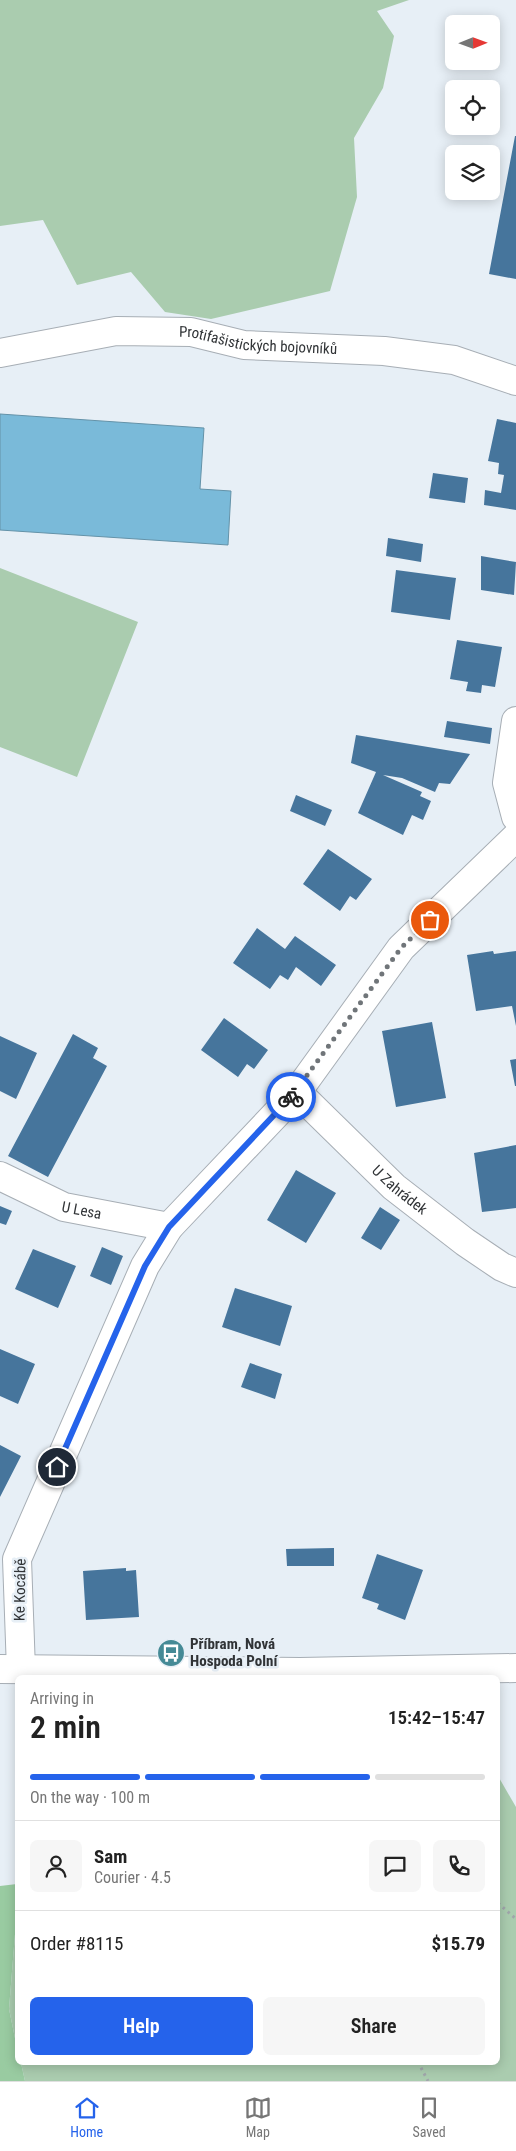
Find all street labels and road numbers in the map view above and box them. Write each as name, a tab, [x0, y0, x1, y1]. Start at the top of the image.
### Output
street label: Protifašistických bojovníků	[179, 323, 337, 358]
street label: U Zahrádek	[368, 1162, 431, 1219]
street label: U Lesa	[60, 1198, 103, 1223]
street label: Ke Kocábě	[10, 1559, 30, 1621]

